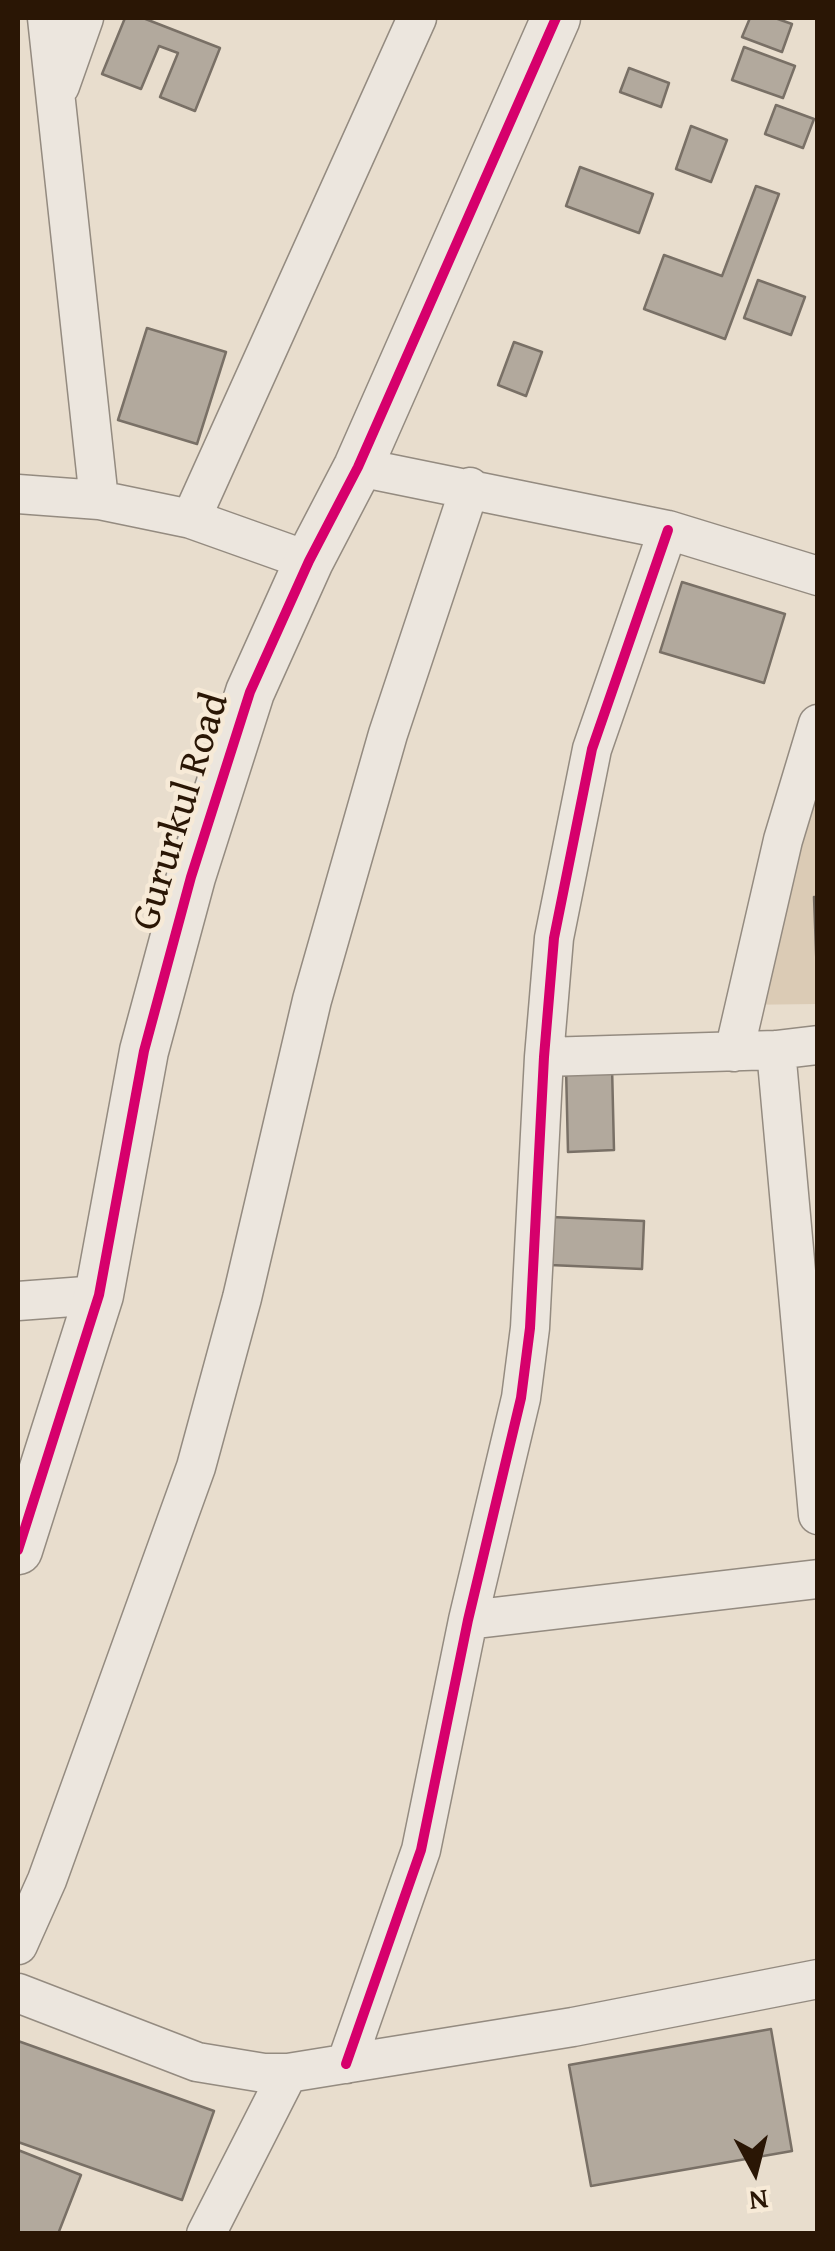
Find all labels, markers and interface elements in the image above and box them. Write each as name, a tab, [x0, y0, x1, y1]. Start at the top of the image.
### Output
street label: Gururkul Road	[123, 688, 241, 936]
north arrow	[705, 2121, 805, 2221]
text: N	[747, 2180, 771, 2223]

